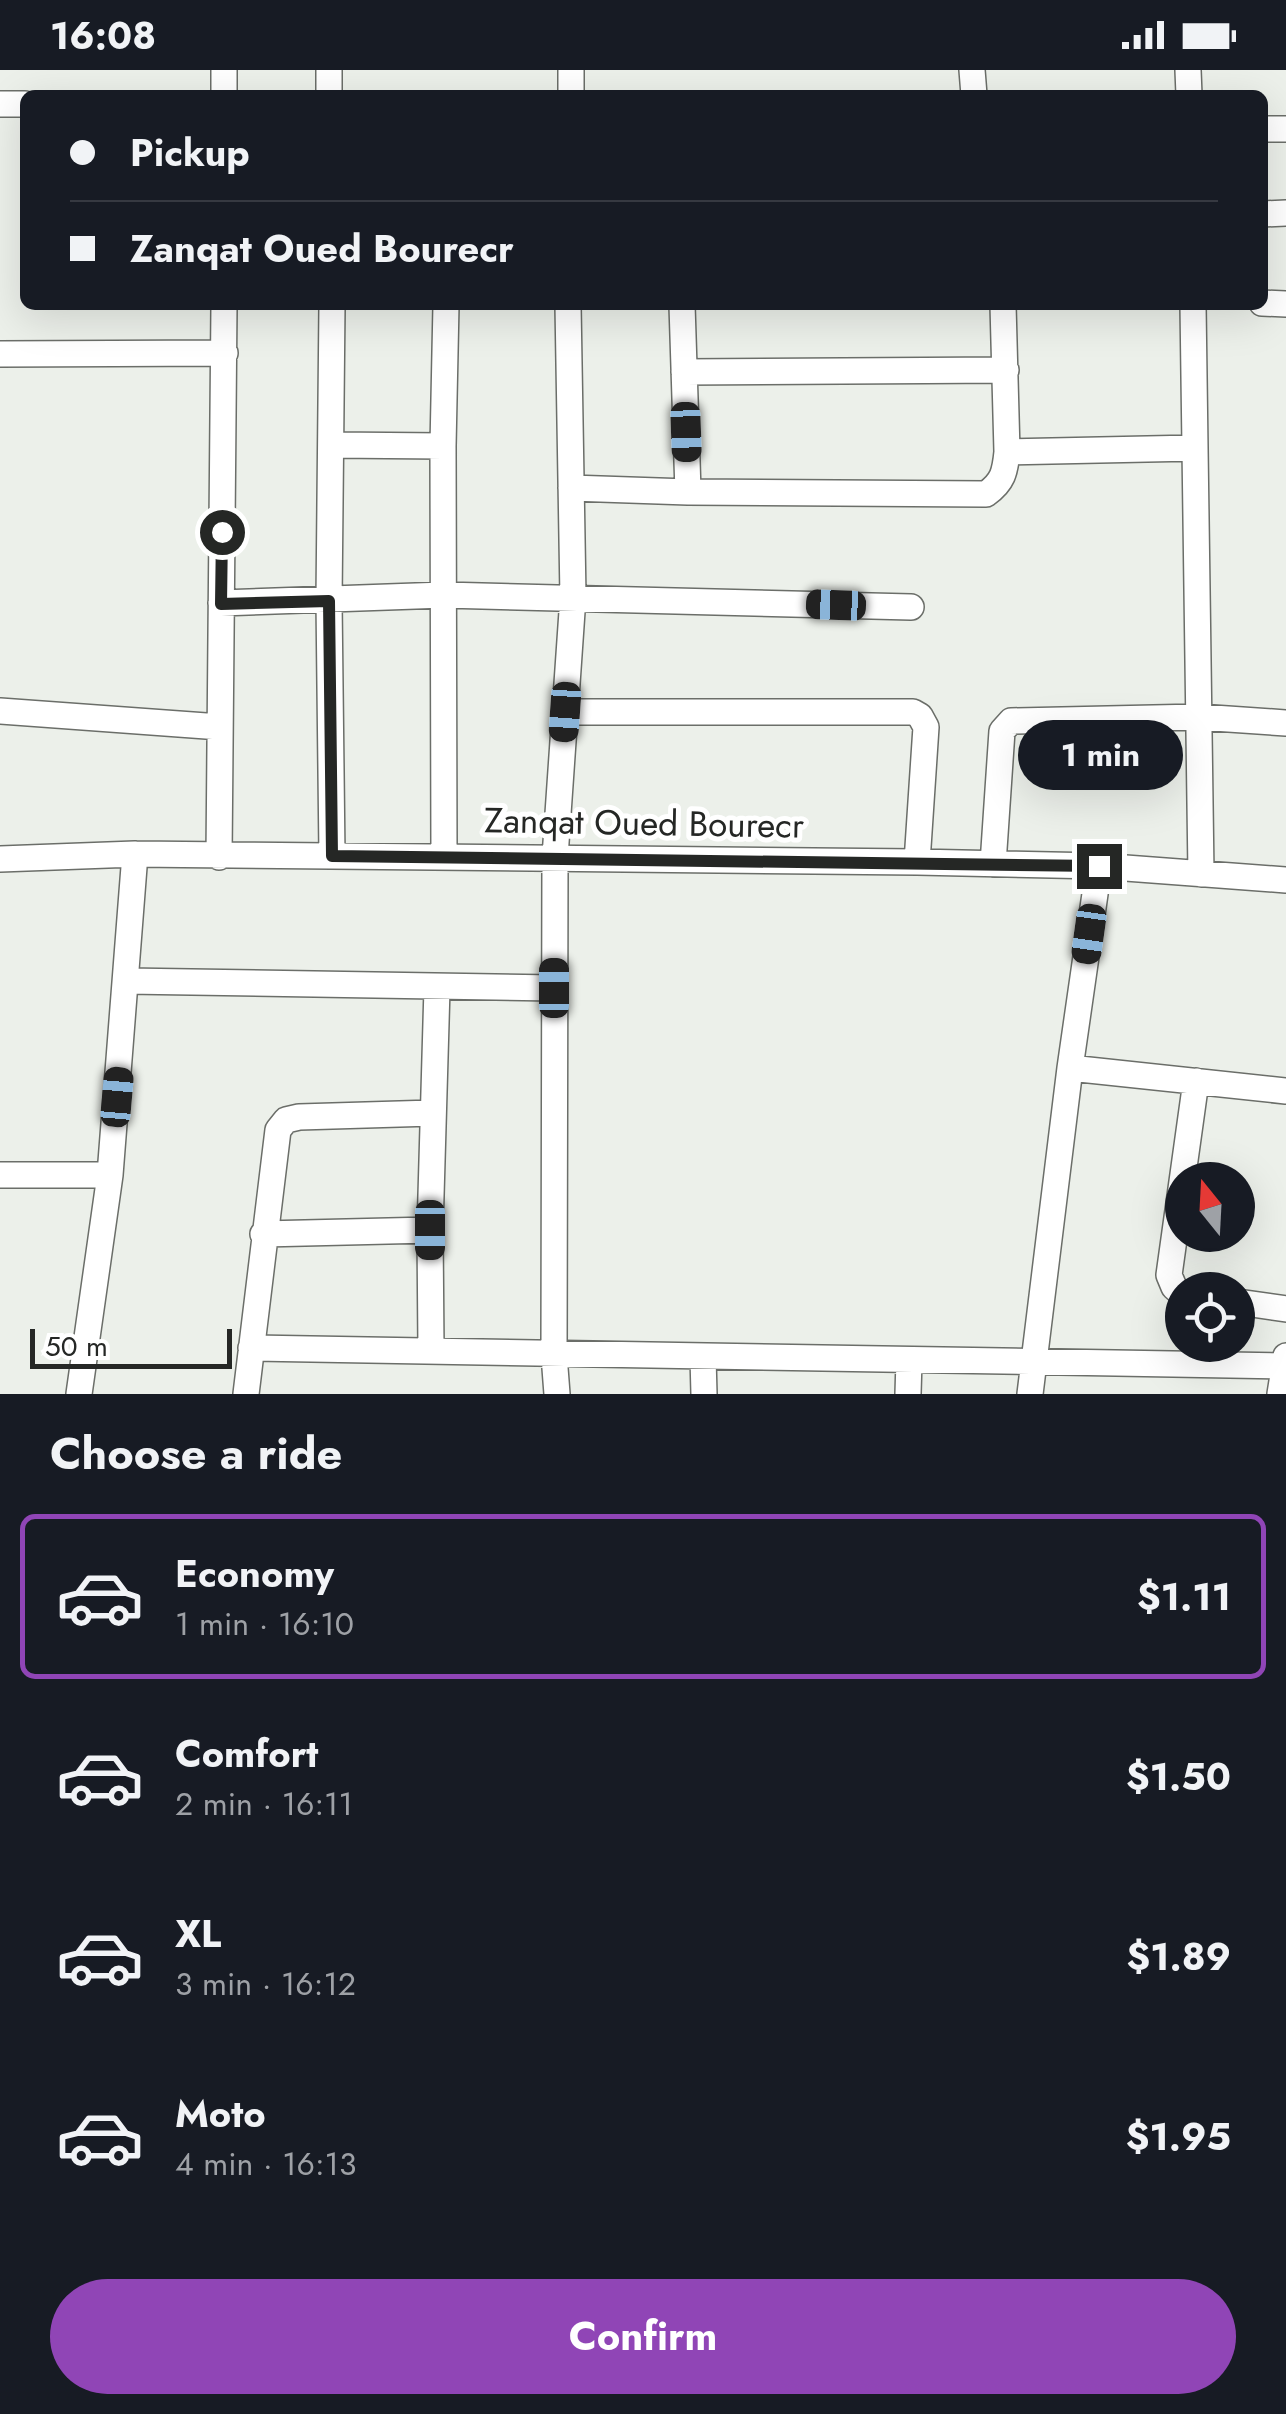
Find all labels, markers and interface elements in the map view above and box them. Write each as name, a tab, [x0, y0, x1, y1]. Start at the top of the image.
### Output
text: 16:08	[50, 8, 156, 63]
text: Pickup	[130, 125, 250, 180]
text: Zanqat Oued Bourecr	[130, 221, 514, 276]
car	[670, 401, 702, 463]
route start	[200, 510, 245, 555]
car	[805, 589, 867, 621]
car	[548, 681, 582, 743]
callout: 1 min	[1016, 721, 1182, 791]
text: 1 min	[1061, 732, 1140, 778]
street label: Zanqat Oued Bourecr	[484, 795, 804, 851]
route end	[1077, 844, 1122, 889]
car	[1070, 902, 1108, 966]
car	[539, 958, 569, 1018]
car	[99, 1066, 135, 1128]
north arrow	[1165, 1162, 1255, 1252]
map controls	[1165, 1162, 1255, 1362]
car	[415, 1200, 445, 1260]
button: locate	[1165, 1272, 1255, 1362]
scale bar	[30, 1324, 232, 1368]
text: 50 m	[45, 1326, 108, 1367]
text: Choose a ride	[50, 1421, 342, 1486]
text: Economy	[175, 1546, 334, 1601]
icon: car	[55, 1552, 145, 1642]
text: $1.11	[1137, 1569, 1231, 1624]
text: 1 min · 16:10	[175, 1601, 354, 1647]
text: Comfort	[175, 1726, 318, 1781]
icon: car	[55, 1732, 145, 1822]
text: $1.50	[1126, 1749, 1231, 1804]
text: 2 min · 16:11	[175, 1781, 353, 1827]
text: XL	[175, 1906, 221, 1961]
icon: car	[55, 1912, 145, 2002]
text: $1.89	[1127, 1929, 1231, 1984]
text: 3 min · 16:12	[175, 1961, 356, 2007]
text: Moto	[175, 2086, 266, 2141]
icon: car	[55, 2092, 145, 2182]
text: $1.95	[1126, 2109, 1231, 2164]
text: 4 min · 16:13	[175, 2141, 356, 2187]
button: Confirm	[50, 2279, 1236, 2394]

